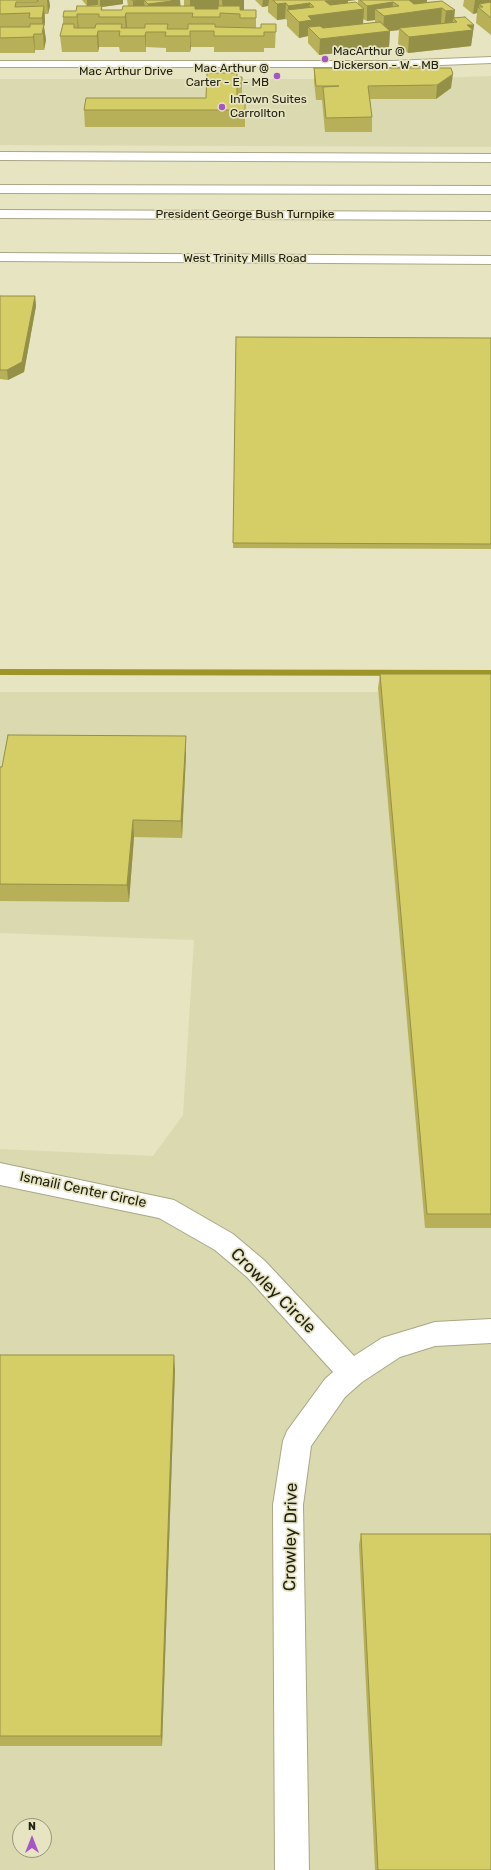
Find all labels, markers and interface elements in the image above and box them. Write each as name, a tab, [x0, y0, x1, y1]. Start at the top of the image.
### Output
place label: MacArthur @ Dickerson - W - MB	[333, 45, 439, 73]
marker: MacArthur @ Dickerson - W - MB	[320, 54, 330, 64]
place label: Mac Arthur @ Carter - E - MB	[186, 62, 269, 90]
street label: Mac Arthur Drive	[79, 65, 173, 79]
marker: Mac Arthur @ Carter - E - MB	[272, 71, 282, 81]
place label: InTown Suites Carrollton	[230, 93, 307, 121]
marker: InTown Suites Carrollton	[217, 102, 227, 112]
street label: President George Bush Turnpike	[156, 208, 334, 222]
street label: West Trinity Mills Road	[183, 252, 307, 266]
street label: Ismaili Center Circle	[18, 1168, 148, 1212]
street label: Crowley Circle	[226, 1244, 320, 1338]
street label: Crowley Drive	[280, 1483, 302, 1591]
north arrow	[12, 1818, 52, 1858]
text: N	[28, 1820, 36, 1833]

